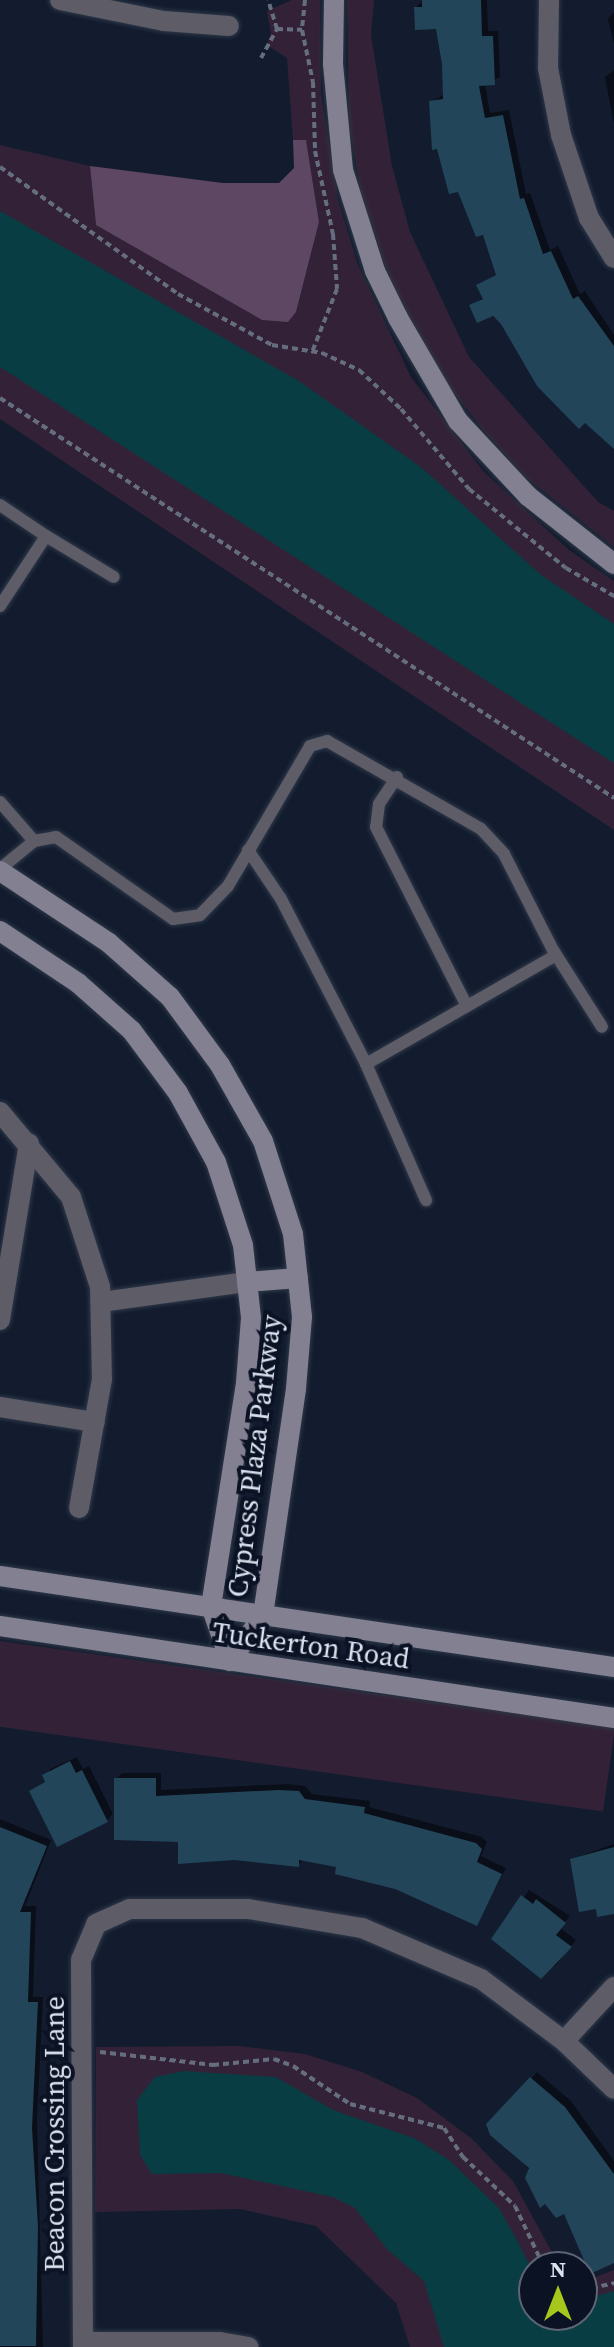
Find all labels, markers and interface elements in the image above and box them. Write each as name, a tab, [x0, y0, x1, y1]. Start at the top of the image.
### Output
street label: Cypress Plaza Parkway	[220, 1313, 288, 1599]
street label: Tuckerton Road	[210, 1615, 412, 1675]
street label: Beacon Crossing Lane	[37, 1996, 71, 2272]
north arrow	[518, 2251, 598, 2331]
text: N	[550, 2254, 566, 2284]

